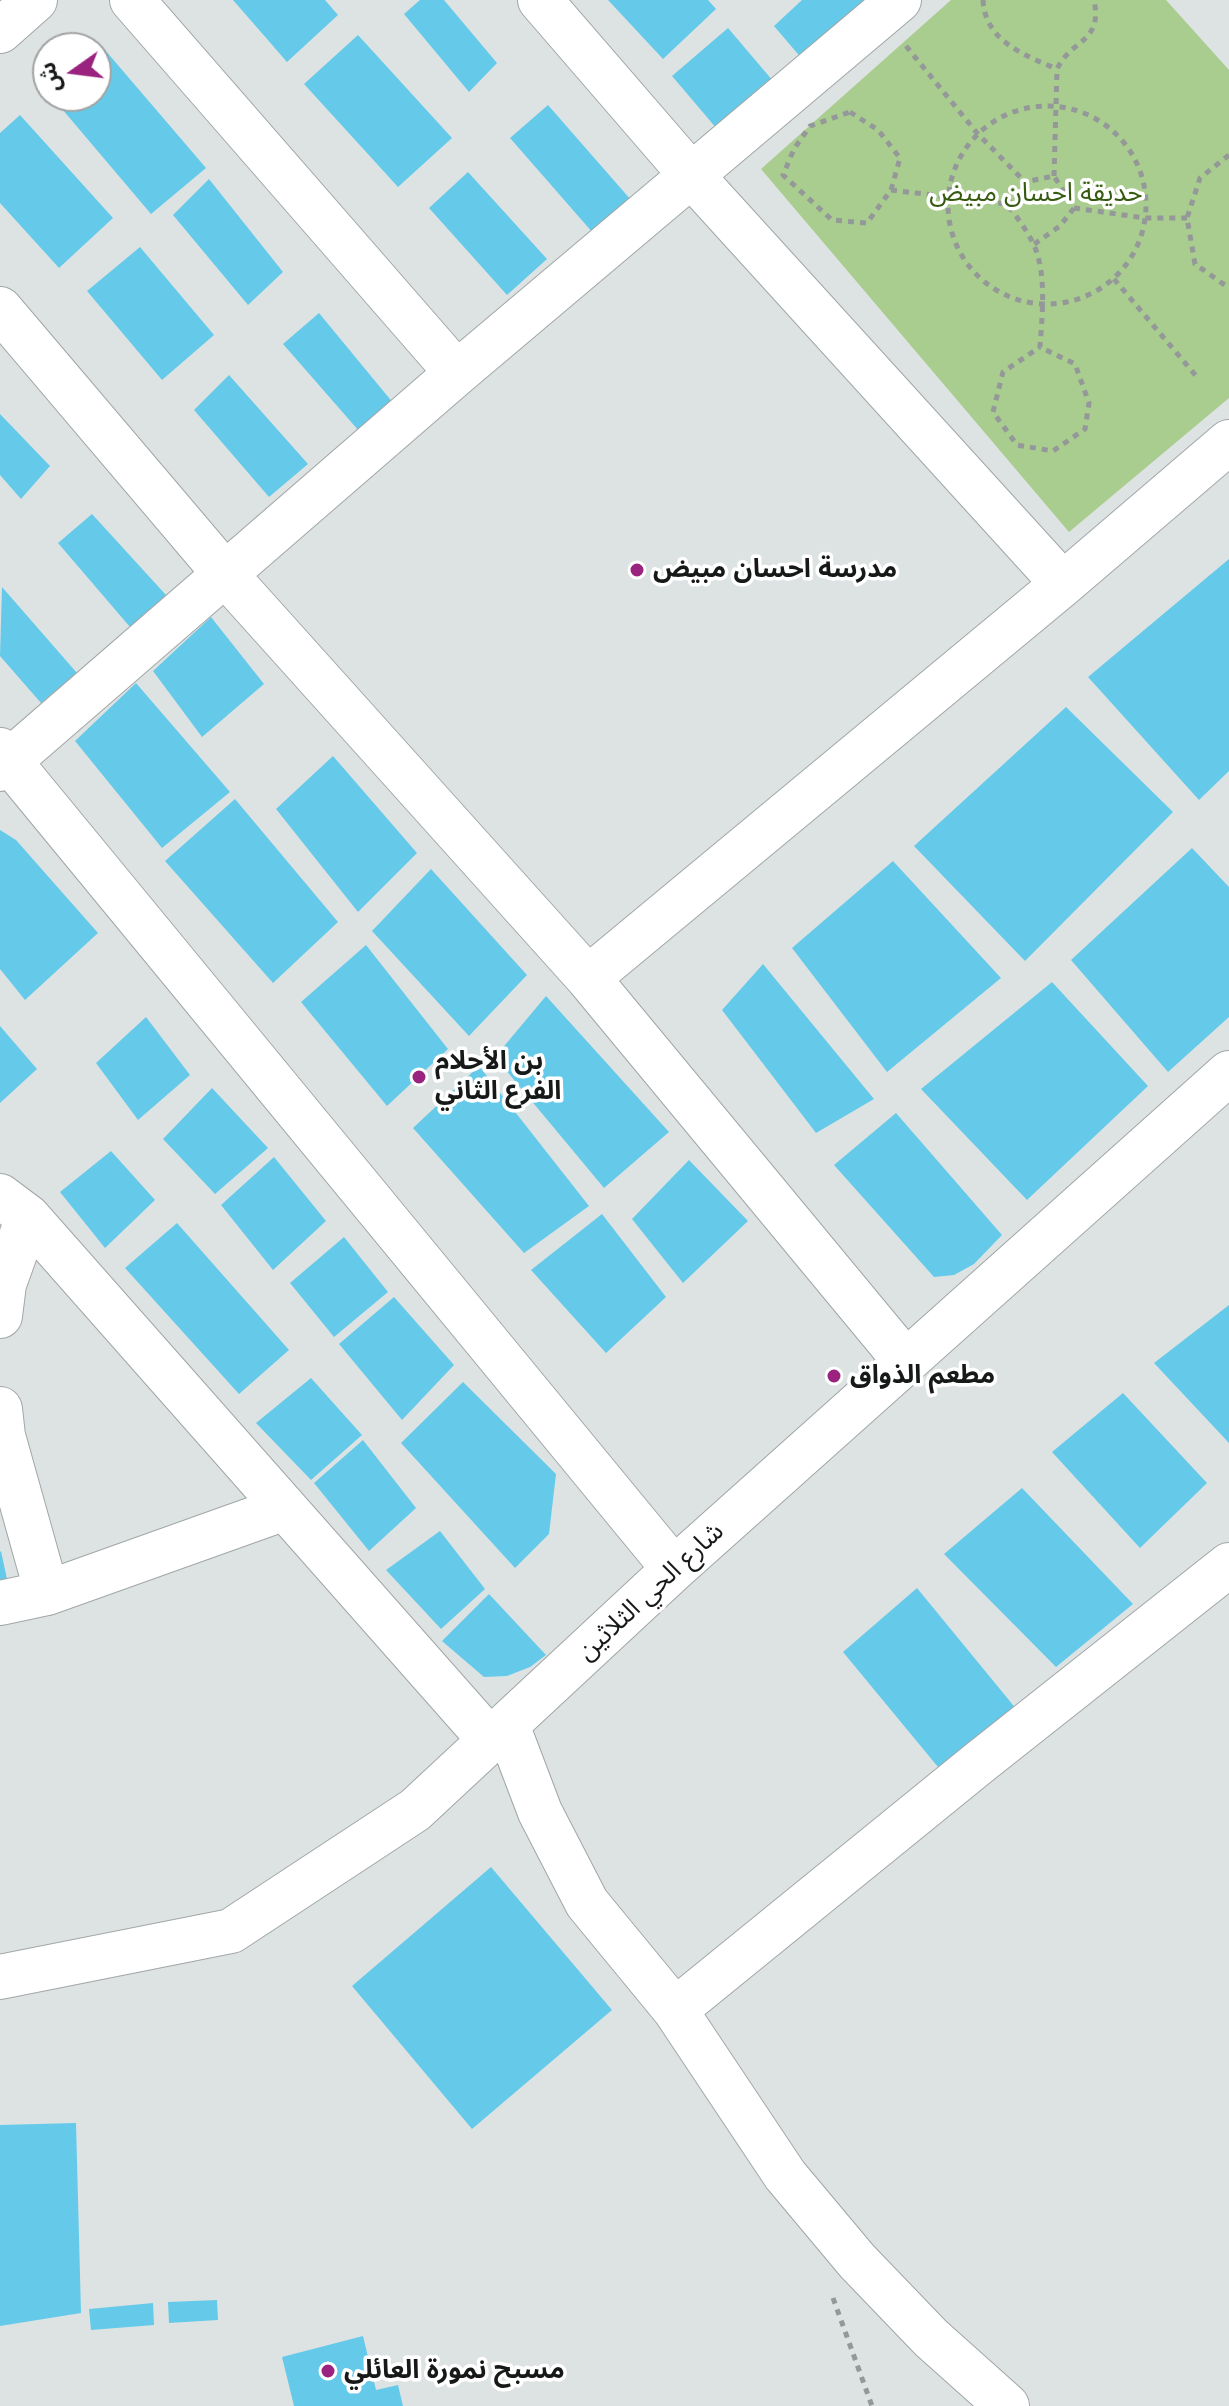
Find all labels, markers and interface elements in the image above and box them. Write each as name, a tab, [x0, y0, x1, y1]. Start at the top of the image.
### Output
north arrow	[32, 32, 112, 112]
text: ش	[34, 60, 66, 95]
park label: حديقة احسان مبيض	[929, 178, 1143, 210]
place label: مدرسة احسان مبيض	[653, 554, 897, 586]
marker: مدرسة احسان مبيض	[628, 561, 646, 579]
place label: بن الأحلام الفرع الثاني	[435, 1046, 561, 1108]
marker: بن الأحلام الفرع الثاني	[410, 1068, 428, 1086]
place label: مطعم الذواق	[850, 1360, 995, 1392]
marker: مطعم الذواق	[825, 1367, 843, 1385]
street label: شارع الحي الثلاثين	[571, 1516, 731, 1668]
place label: مسبح نمورة العائلي	[344, 2355, 565, 2387]
marker: مسبح نمورة العائلي	[319, 2362, 337, 2380]

